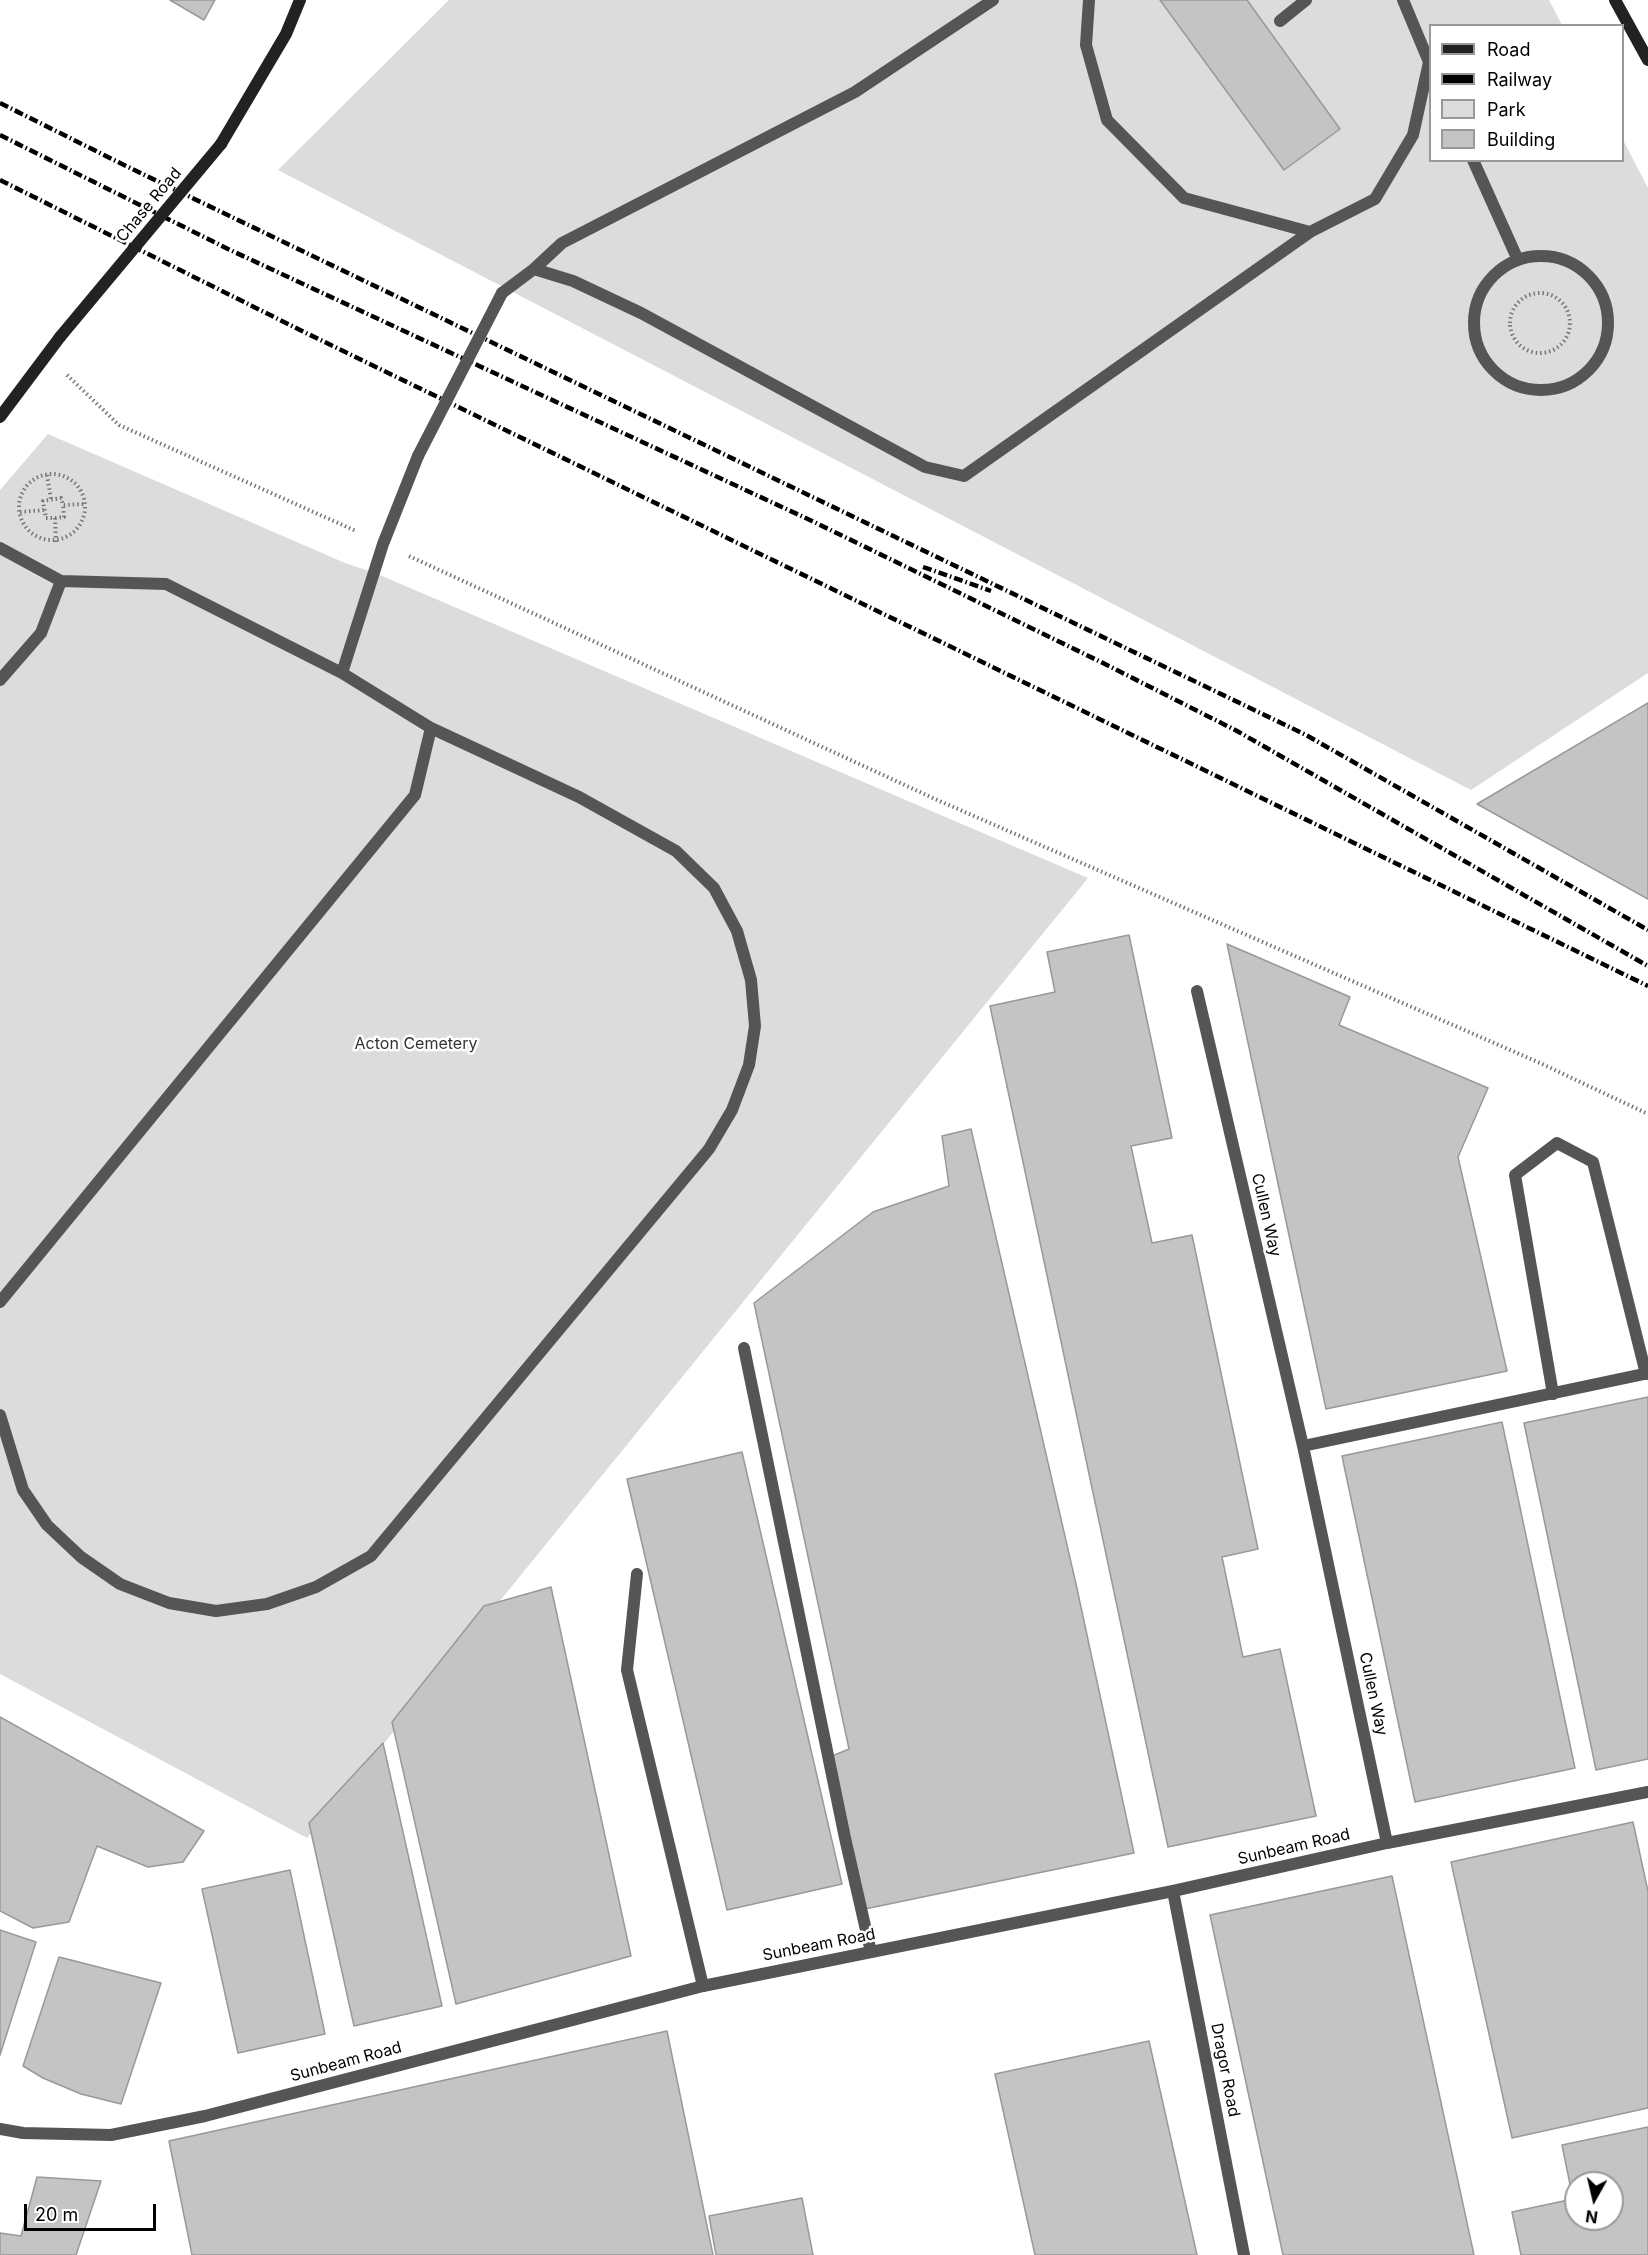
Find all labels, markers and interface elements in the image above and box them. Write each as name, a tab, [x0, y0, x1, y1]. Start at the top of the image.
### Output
legend	[1429, 24, 1624, 162]
text: Road	[1487, 39, 1530, 60]
text: Railway	[1487, 69, 1552, 90]
text: Park	[1487, 99, 1526, 120]
text: Building	[1487, 129, 1555, 150]
street label: Chase Road	[112, 164, 186, 246]
park label: Acton Cemetery	[355, 1034, 477, 1054]
street label: Cullen Way	[1247, 1171, 1285, 1259]
street label: Cullen Way	[1355, 1650, 1391, 1738]
street label: Sunbeam Road	[1236, 1825, 1352, 1869]
street label: Sunbeam Road	[761, 1925, 877, 1965]
street label: Dragor Road	[1207, 2022, 1243, 2118]
street label: Sunbeam Road	[288, 2038, 404, 2086]
north arrow	[1564, 2171, 1624, 2231]
scale bar	[27, 2192, 159, 2230]
text: 20 m	[35, 2204, 78, 2225]
text: N	[1584, 2206, 1599, 2228]

